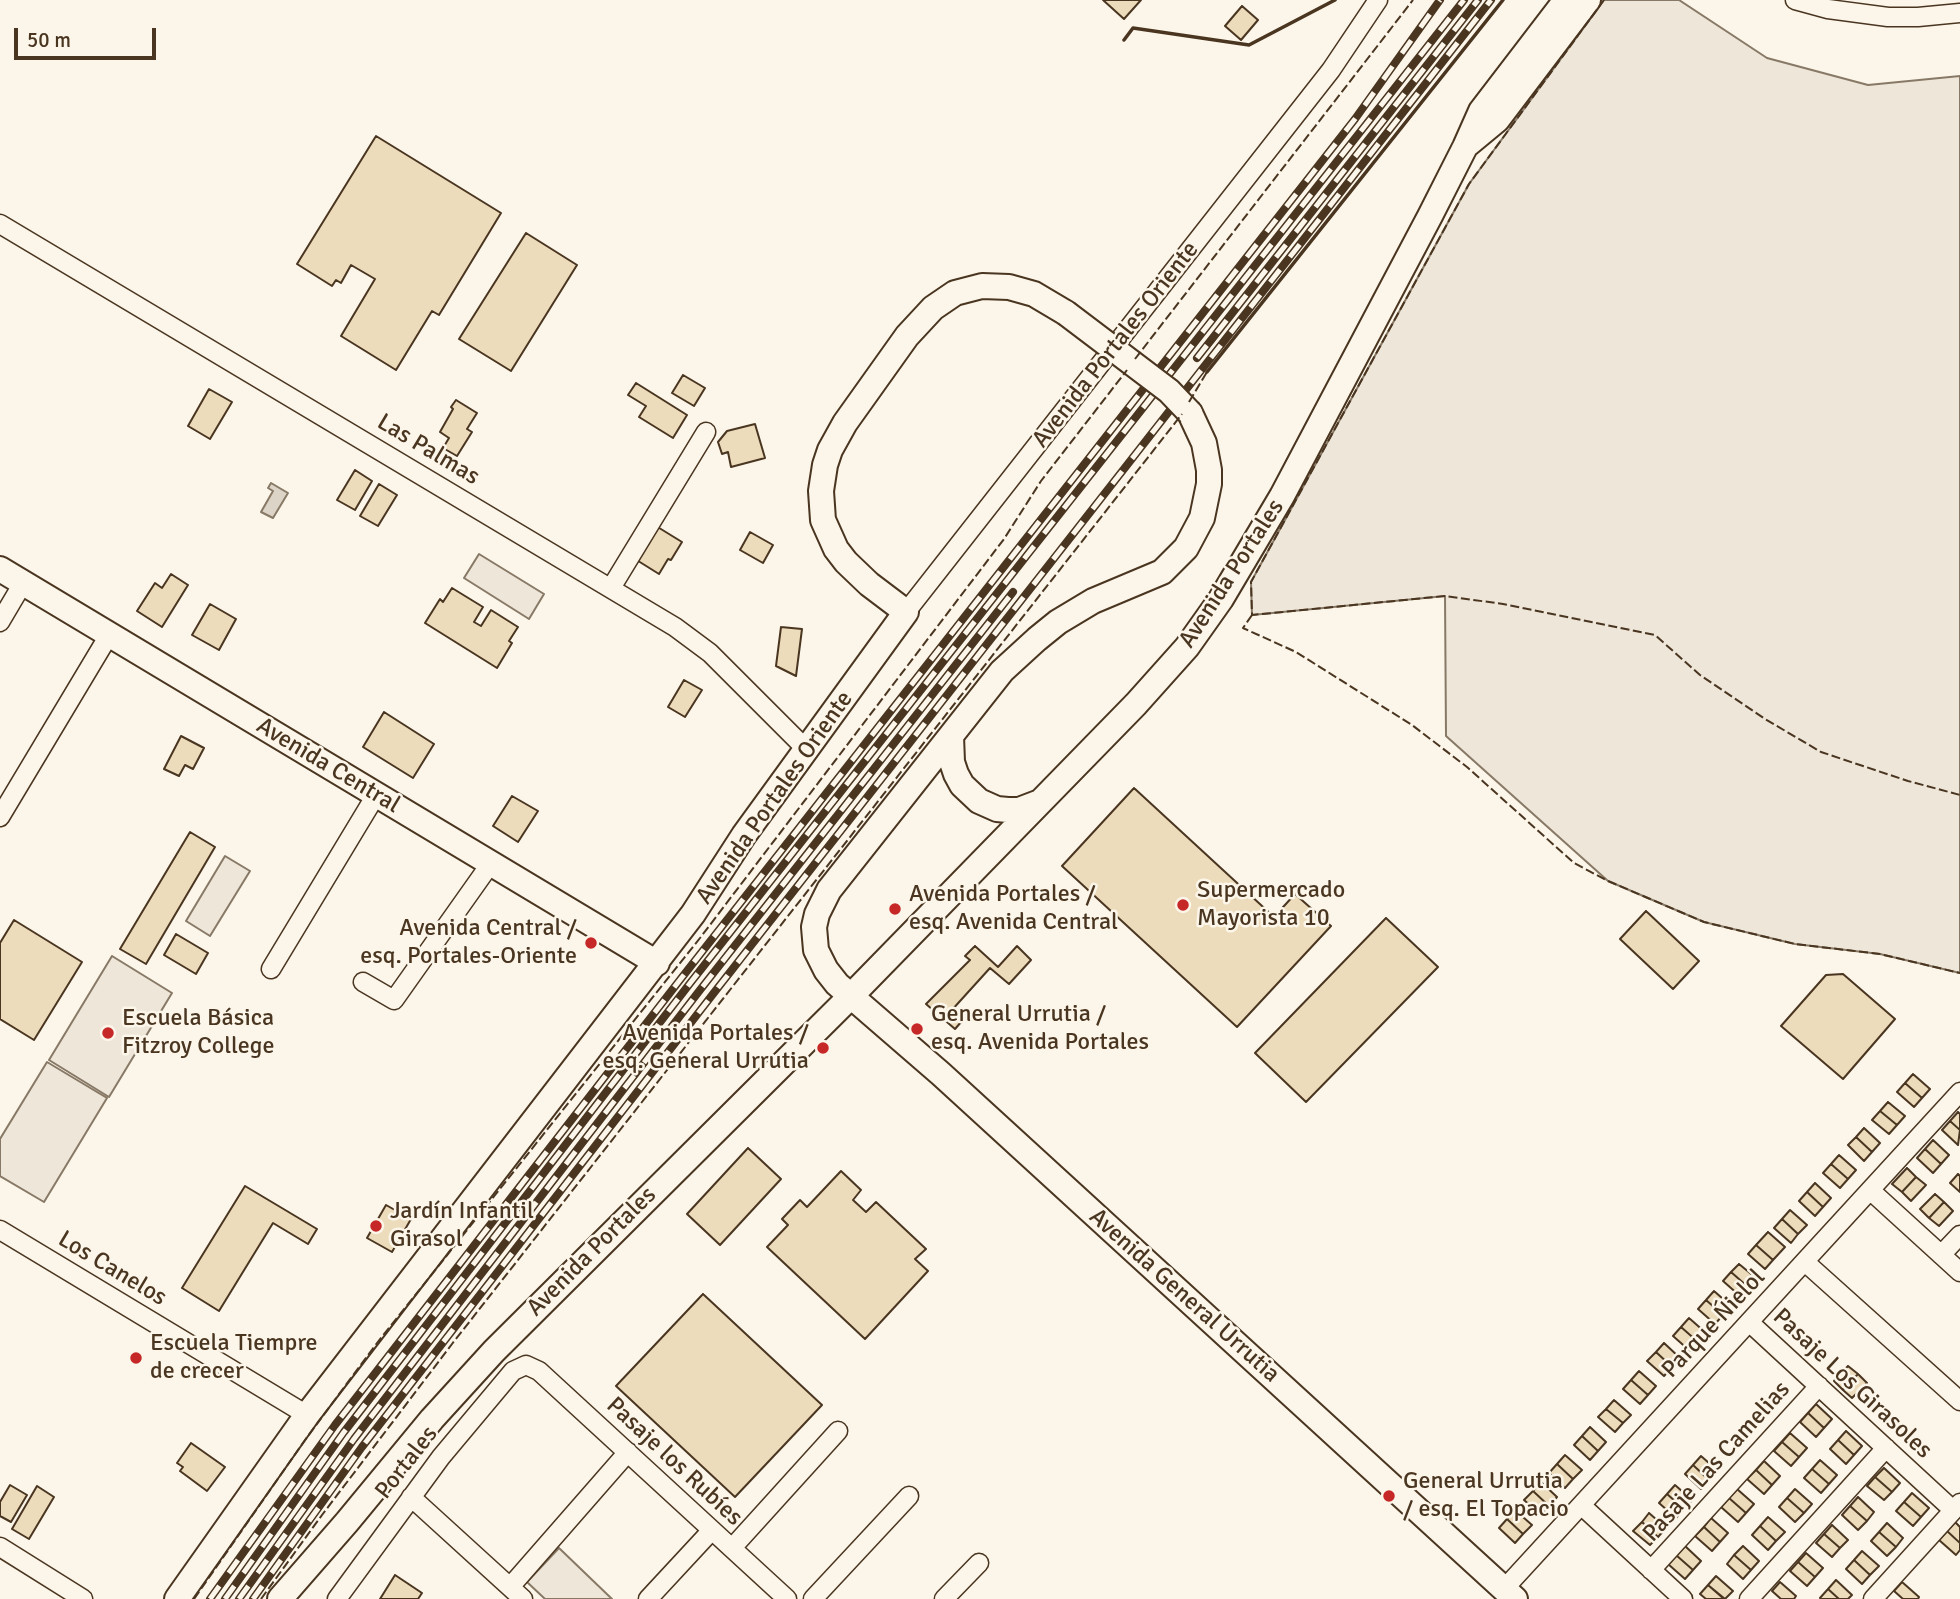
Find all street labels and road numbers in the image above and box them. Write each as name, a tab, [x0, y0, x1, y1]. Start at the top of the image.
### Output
street label: Avenida Portales Oriente	[1027, 236, 1205, 454]
street label: Las Palmas	[372, 408, 484, 492]
street label: Avenida Portales	[1173, 494, 1291, 654]
street label: Avenida Portales Oriente	[691, 686, 859, 910]
street label: Avenida Central	[251, 712, 405, 820]
street label: Avenida Portales	[521, 1181, 663, 1323]
street label: Avenida General Urrutia	[1083, 1203, 1285, 1389]
street label: Los Canelos	[52, 1225, 172, 1313]
street label: Parque Ńielol	[1656, 1264, 1772, 1384]
street label: Pasaje Los Girasoles	[1766, 1303, 1938, 1465]
street label: Pasaje Las Camelias	[1637, 1376, 1797, 1548]
street label: Pasaje los Rubíes	[600, 1392, 748, 1532]
street label: Portales	[370, 1421, 444, 1505]

